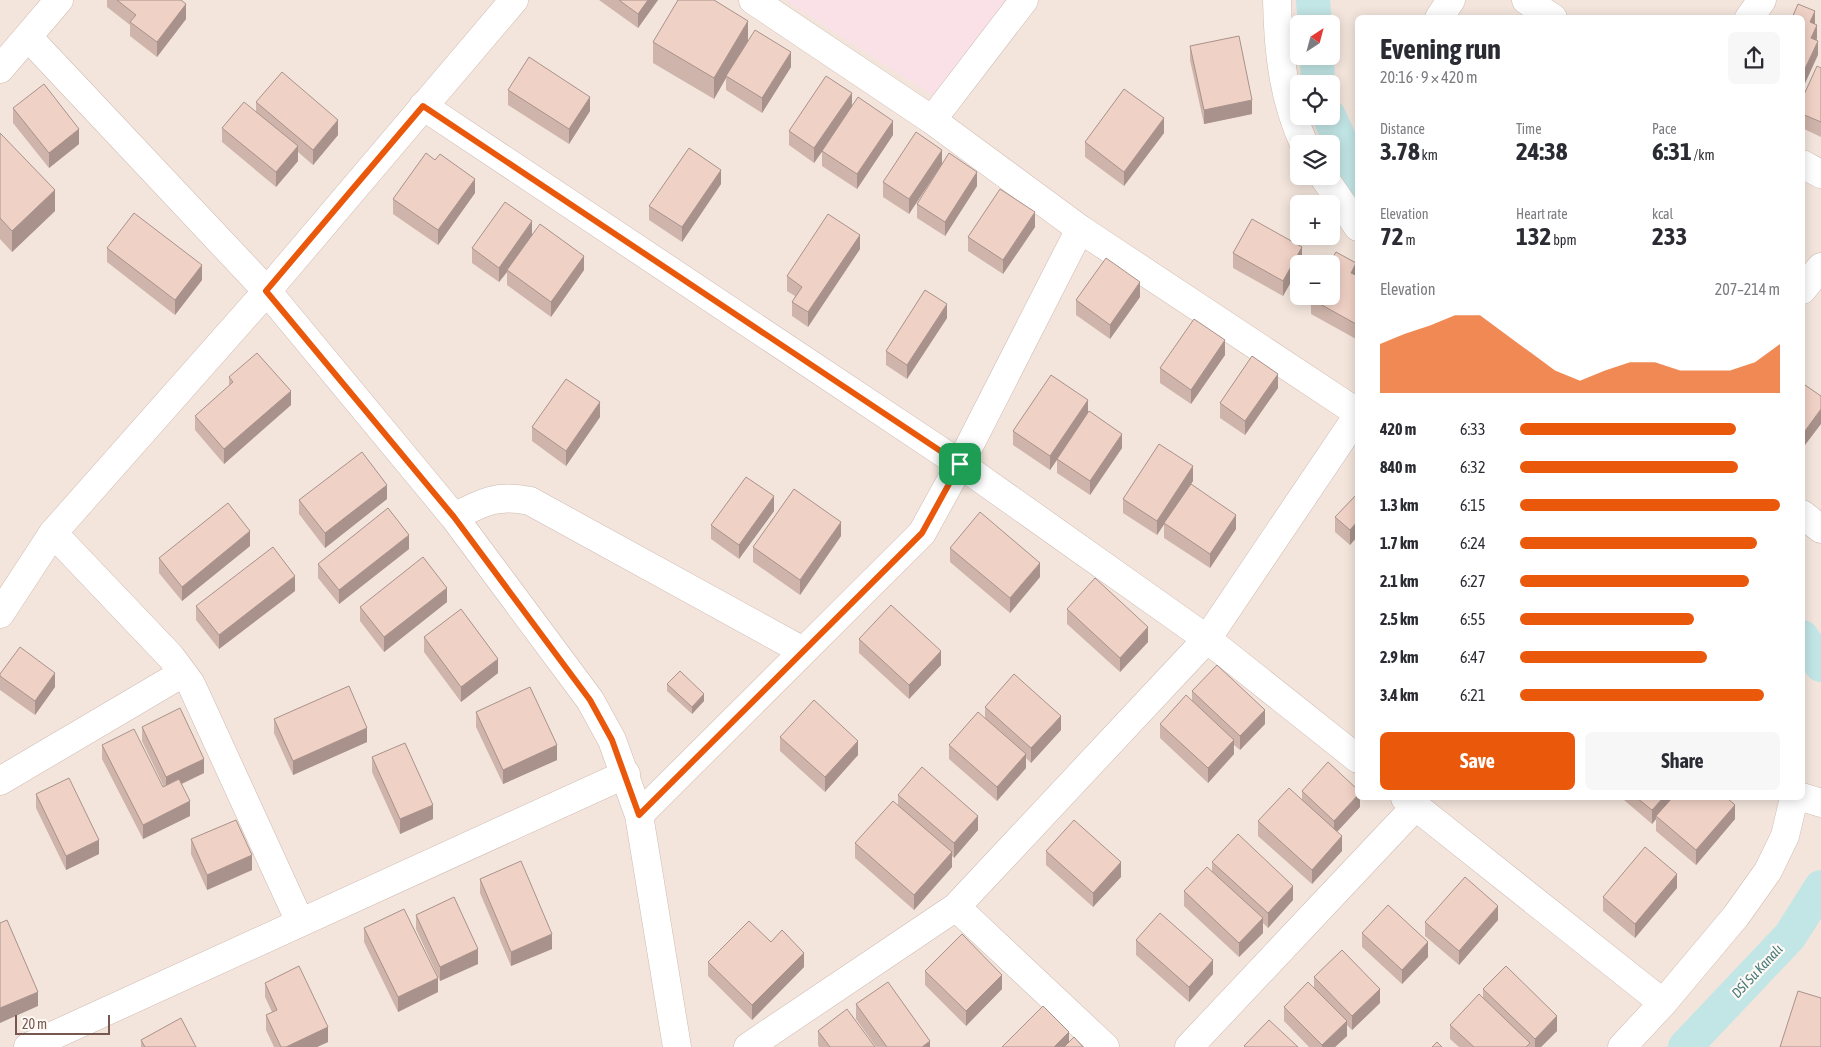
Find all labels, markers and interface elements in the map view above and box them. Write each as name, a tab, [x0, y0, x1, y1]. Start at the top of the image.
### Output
north arrow	[1290, 15, 1340, 65]
map controls	[1290, 15, 1340, 305]
button: share	[1728, 32, 1780, 84]
text: Evening run	[1380, 33, 1501, 65]
text: 20:16 · 9 × 420 m	[1380, 68, 1478, 86]
button: locate	[1290, 75, 1340, 125]
text: Distance	[1380, 121, 1425, 137]
text: Time	[1516, 121, 1542, 137]
text: Pace	[1652, 121, 1677, 137]
button: layers	[1290, 135, 1340, 185]
text: 3.78	[1380, 137, 1420, 165]
text: 24:38	[1516, 137, 1567, 165]
text: 6:31	[1652, 137, 1692, 165]
text: km	[1420, 147, 1438, 163]
text: /km	[1692, 147, 1715, 163]
button: +	[1290, 195, 1340, 245]
text: Elevation	[1380, 206, 1429, 222]
text: Heart rate	[1516, 206, 1568, 222]
text: kcal	[1652, 206, 1673, 222]
text: 72	[1380, 222, 1404, 250]
text: 132	[1516, 222, 1551, 250]
text: 233	[1652, 222, 1687, 250]
text: m	[1404, 232, 1416, 248]
text: bpm	[1551, 232, 1577, 248]
button: −	[1290, 255, 1340, 305]
text: Elevation	[1380, 280, 1435, 298]
text: 207–214 m	[1715, 280, 1780, 298]
text: 420 m	[1380, 420, 1416, 438]
text: 6:33	[1460, 420, 1485, 438]
pin	[939, 443, 981, 485]
icon: arrive	[946, 450, 974, 478]
text: 840 m	[1380, 458, 1416, 476]
text: 6:32	[1460, 458, 1485, 476]
text: 1.3 km	[1380, 496, 1419, 514]
text: 6:15	[1460, 496, 1485, 514]
text: 1.7 km	[1380, 534, 1419, 552]
text: 6:24	[1460, 534, 1485, 552]
text: 2.1 km	[1380, 572, 1419, 590]
text: 6:27	[1460, 572, 1485, 590]
text: 2.5 km	[1380, 610, 1419, 628]
text: 6:55	[1460, 610, 1485, 628]
text: 2.9 km	[1380, 648, 1419, 666]
text: 6:47	[1460, 648, 1485, 666]
text: 3.4 km	[1380, 686, 1419, 704]
text: 6:21	[1460, 686, 1485, 704]
button: Save	[1380, 732, 1575, 790]
button: Share	[1585, 732, 1780, 790]
water label: DSİ Su Kanalı	[1728, 941, 1786, 1001]
scale bar	[15, 1012, 110, 1035]
text: 20 m	[22, 1016, 47, 1032]

